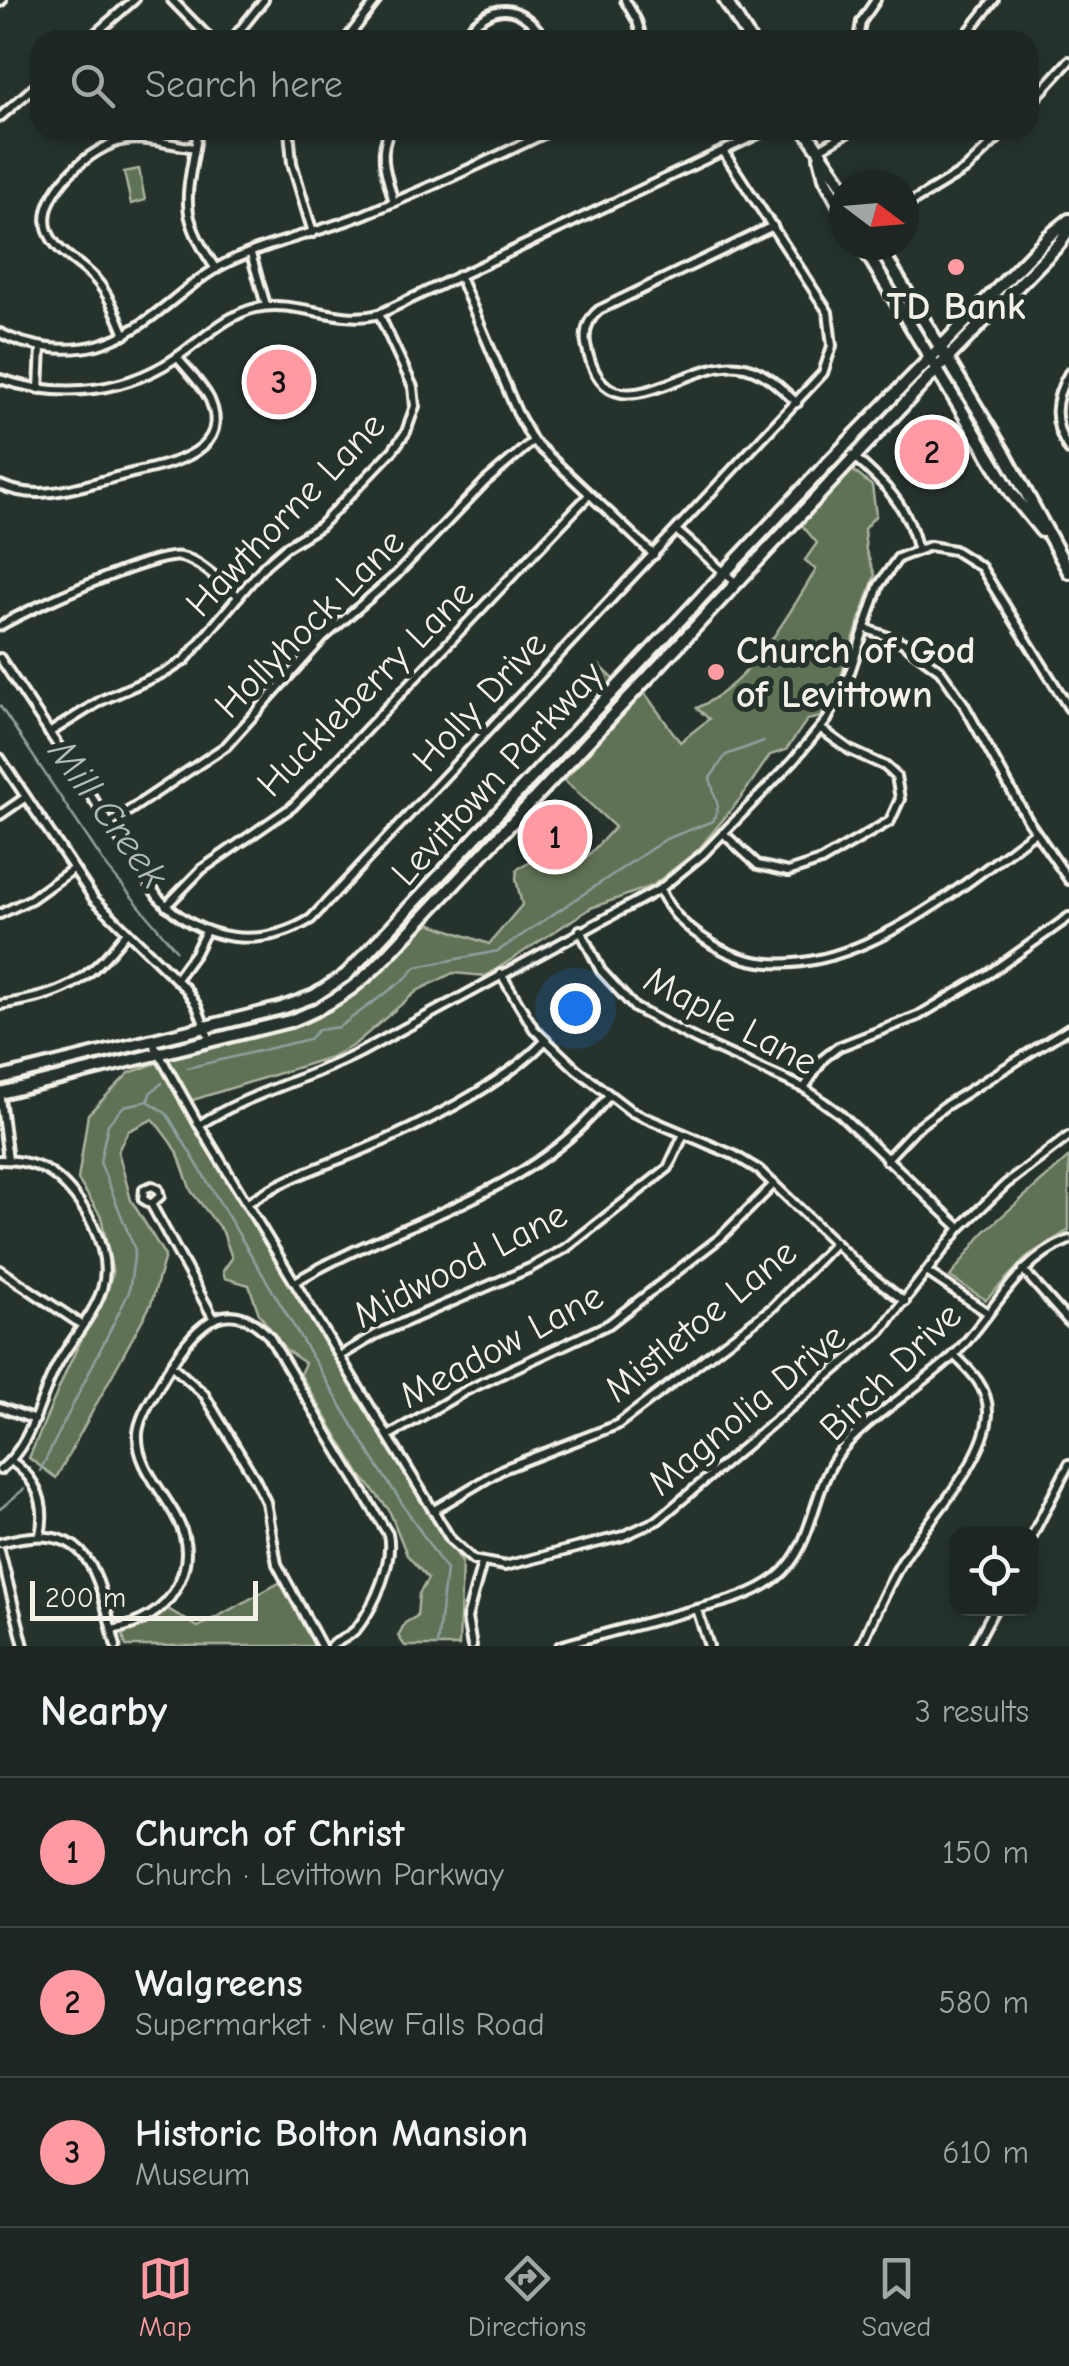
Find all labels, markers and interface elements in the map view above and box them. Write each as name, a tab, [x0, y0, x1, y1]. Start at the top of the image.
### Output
search box	[30, 30, 1039, 140]
icon: search	[65, 58, 120, 113]
text: Search here	[145, 63, 343, 107]
north arrow	[829, 170, 919, 260]
marker: TD Bank	[945, 256, 967, 278]
place label: TD Bank	[887, 285, 1026, 329]
pin: 3	[246, 344, 312, 420]
street label: Hawthorne Lane	[177, 403, 394, 626]
pin: 2	[900, 414, 964, 490]
street label: Hollyhock Lane	[206, 520, 413, 727]
street label: Huckleberry Lane	[248, 571, 483, 806]
street label: Holly Drive	[404, 622, 556, 781]
place label: Church of God of Levittown	[736, 629, 976, 717]
street label: Levittown Parkway	[383, 653, 613, 895]
marker: Church of God of Levittown	[705, 661, 727, 683]
water label: Mill Creek	[38, 729, 178, 897]
pin: 1	[522, 800, 588, 874]
street label: Maple Lane	[636, 957, 825, 1085]
your location	[550, 983, 601, 1034]
street label: Midwood Lane	[346, 1192, 575, 1338]
street label: Mistletoe Lane	[596, 1230, 805, 1412]
street label: Meadow Lane	[392, 1274, 611, 1418]
street label: Birch Drive	[811, 1294, 970, 1450]
street label: Magnolia Drive	[639, 1315, 854, 1505]
map controls	[949, 1526, 1039, 1616]
button: locate	[949, 1526, 1039, 1616]
scale bar	[30, 1576, 258, 1620]
text: 200 m	[45, 1582, 126, 1614]
text: Nearby	[40, 1687, 167, 1736]
text: 3 results	[915, 1693, 1029, 1730]
text: Church of Christ	[135, 1812, 404, 1856]
text: 1	[66, 1834, 79, 1871]
text: 150 m	[942, 1834, 1029, 1871]
text: Church · Levittown Parkway	[135, 1856, 504, 1893]
text: Walgreens	[135, 1962, 303, 2006]
text: 2	[65, 1984, 80, 2021]
text: 580 m	[939, 1984, 1029, 2021]
text: Supermarket · New Falls Road	[135, 2006, 545, 2043]
text: Historic Bolton Mansion	[135, 2112, 528, 2156]
text: 3	[65, 2134, 80, 2171]
text: 610 m	[942, 2134, 1029, 2171]
text: Museum	[135, 2156, 250, 2193]
tab: Map	[138, 2251, 193, 2343]
tab: Directions	[468, 2251, 586, 2343]
tab: Saved	[861, 2251, 931, 2343]

